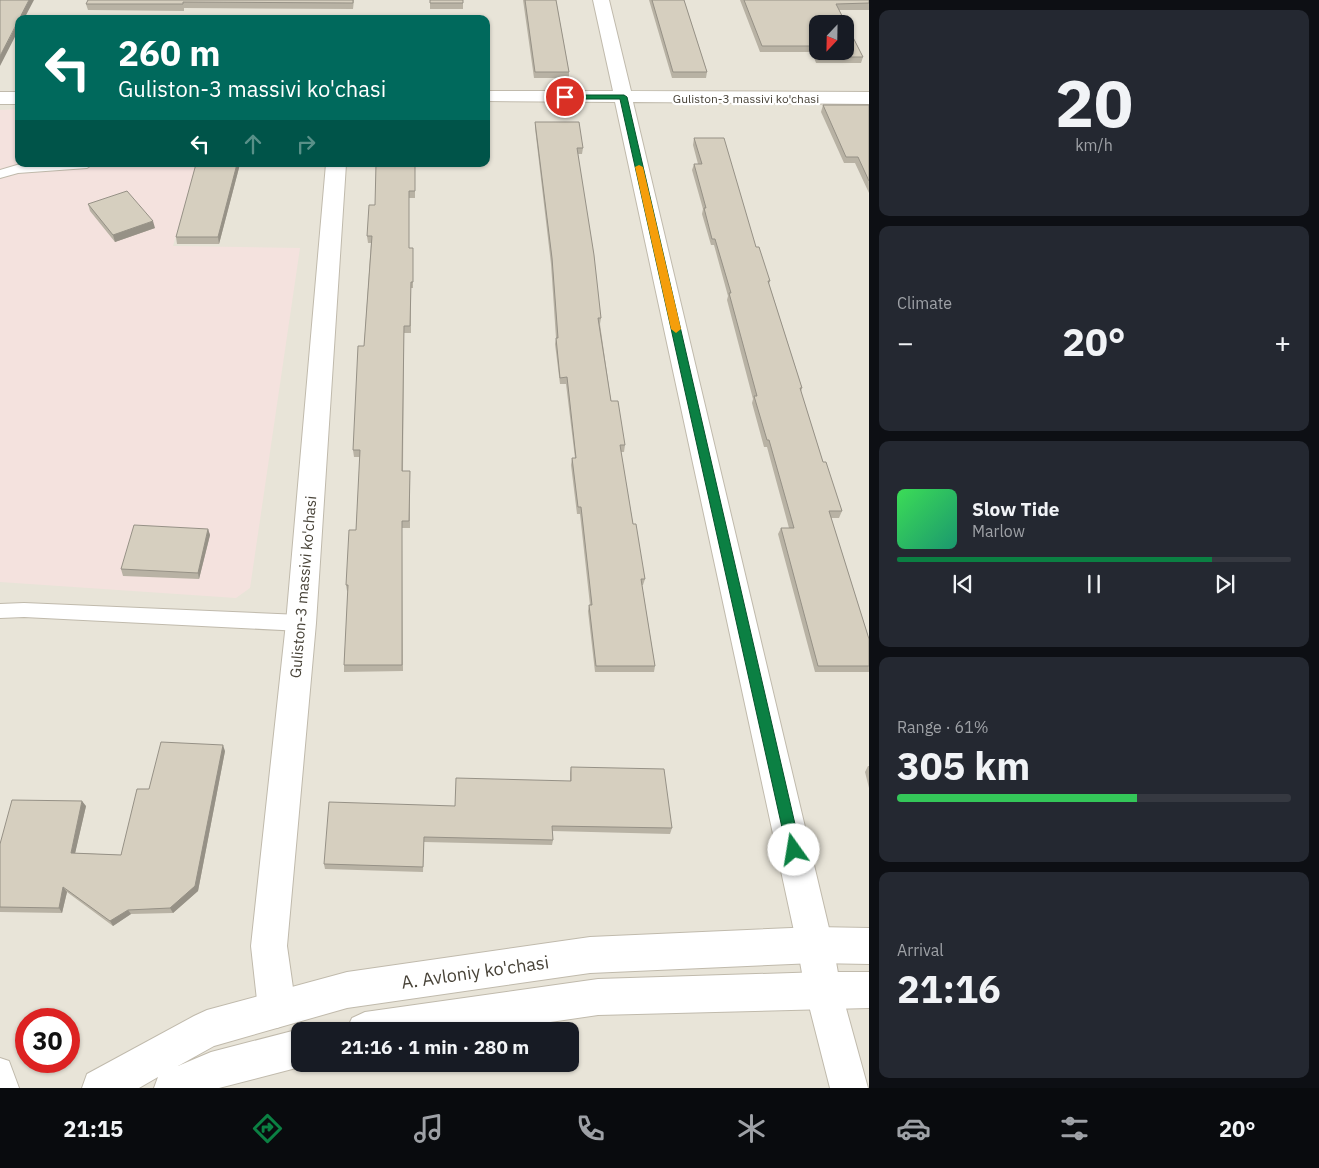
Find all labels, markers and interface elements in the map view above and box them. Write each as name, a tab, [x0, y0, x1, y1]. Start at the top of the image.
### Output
north arrow	[809, 15, 854, 60]
map controls	[809, 15, 854, 60]
text: 260 m	[118, 30, 221, 76]
icon: left	[35, 35, 100, 100]
text: 20	[1055, 60, 1133, 145]
text: Guliston-3 massivi ko'chasi	[118, 74, 386, 103]
pin	[544, 76, 586, 118]
icon: arrive	[551, 83, 579, 111]
street label: Guliston-3 massivi ko'chasi	[673, 91, 819, 106]
icon: left	[186, 130, 214, 158]
icon: ahead	[239, 130, 267, 158]
icon: right	[292, 130, 320, 158]
text: km/h	[1075, 135, 1113, 155]
text: Climate	[897, 293, 952, 313]
text: 20°	[1062, 317, 1126, 366]
text: −	[897, 324, 914, 361]
text: +	[1274, 324, 1291, 361]
street label: Guliston-3 massivi ko'chasi	[286, 495, 320, 679]
text: Slow Tide	[972, 497, 1059, 521]
text: Marlow	[972, 521, 1025, 541]
icon: previous	[949, 570, 977, 598]
icon: pause	[1080, 570, 1108, 598]
icon: next	[1211, 570, 1239, 598]
text: Range · 61%	[897, 717, 989, 737]
text: 305 km	[897, 741, 1030, 790]
position arrow	[767, 823, 819, 875]
text: Arrival	[897, 940, 944, 960]
street label: A. Avloniy ko'chasi	[400, 950, 550, 994]
text: 21:16	[897, 964, 1001, 1013]
speed limit sign: 30	[15, 1008, 80, 1073]
text: 21:16 · 1 min · 280 m	[341, 1035, 529, 1059]
icon: directions	[250, 1111, 285, 1146]
icon: music	[411, 1111, 446, 1146]
icon: phone	[573, 1111, 608, 1146]
icon: climate	[734, 1111, 769, 1146]
icon: car	[896, 1111, 931, 1146]
icon: filters	[1057, 1111, 1092, 1146]
text: 21:15	[63, 1114, 123, 1143]
text: 20°	[1219, 1114, 1256, 1143]

